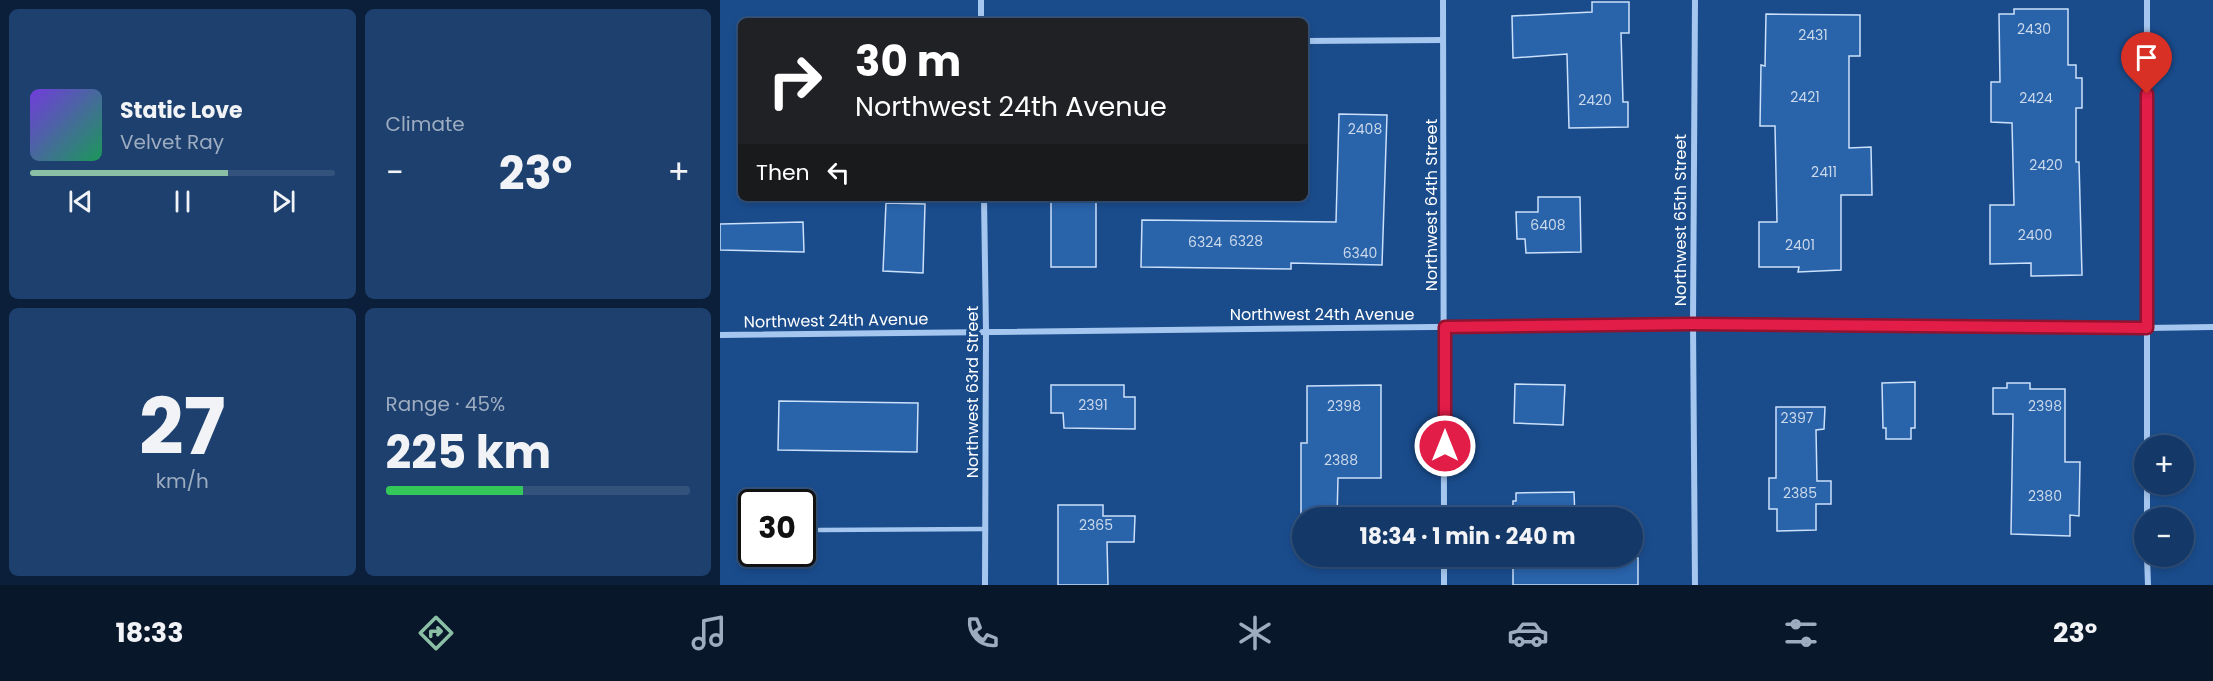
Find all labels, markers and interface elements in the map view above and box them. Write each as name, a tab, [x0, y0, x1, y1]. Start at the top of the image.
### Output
house number: 2430	[2017, 19, 2051, 39]
house number: 2431	[1798, 25, 1828, 45]
text: 30 m	[855, 32, 961, 91]
pin	[2121, 32, 2172, 94]
icon: arrive	[2130, 41, 2163, 74]
icon: right	[756, 42, 834, 120]
house number: 2421	[1790, 87, 1820, 107]
text: Northwest 24th Avenue	[855, 88, 1167, 125]
house number: 2424	[2019, 88, 2053, 108]
house number: 2420	[1578, 90, 1612, 110]
text: Static Love	[120, 95, 243, 126]
text: Climate	[386, 110, 465, 138]
house number: 2408	[1348, 119, 1382, 139]
street label: Northwest 64th Street	[1420, 119, 1443, 291]
text: Velvet Ray	[120, 128, 224, 156]
street label: Northwest 65th Street	[1669, 134, 1692, 306]
text: 23°	[499, 142, 572, 205]
text: −	[386, 149, 404, 196]
text: +	[667, 149, 690, 196]
house number: 2420	[2029, 155, 2063, 175]
icon: left	[822, 156, 855, 189]
text: Then	[756, 157, 810, 188]
house number: 2411	[1811, 162, 1837, 182]
icon: previous	[64, 185, 97, 218]
icon: pause	[166, 185, 199, 218]
icon: next	[267, 185, 300, 218]
house number: 6408	[1530, 215, 1566, 235]
house number: 2400	[2018, 225, 2052, 245]
house number: 6328	[1229, 231, 1263, 251]
house number: 6324	[1188, 232, 1222, 252]
house number: 2401	[1785, 235, 1815, 255]
house number: 6340	[1343, 243, 1377, 263]
street label: Northwest 24th Avenue	[1230, 303, 1414, 326]
street label: Northwest 63rd Street	[961, 306, 984, 478]
street label: Northwest 24th Avenue	[743, 307, 929, 334]
text: 27	[139, 372, 225, 481]
text: Range · 45%	[386, 390, 505, 418]
house number: 2391	[1078, 395, 1108, 415]
house number: 2398	[1327, 396, 1361, 416]
house number: 2398	[2028, 396, 2062, 416]
house number: 2397	[1781, 408, 1814, 428]
position arrow	[1413, 414, 1477, 478]
text: 225 km	[386, 421, 551, 484]
map controls	[2134, 435, 2194, 567]
button: +	[2134, 435, 2194, 495]
house number: 2388	[1324, 450, 1358, 470]
text: km/h	[156, 467, 209, 495]
house number: 2385	[1783, 483, 1817, 503]
house number: 2380	[2028, 486, 2062, 506]
speed limit sign: 30	[738, 489, 816, 567]
button: −	[2134, 507, 2194, 567]
house number: 2365	[1079, 515, 1113, 535]
text: 18:34 · 1 min · 240 m	[1359, 521, 1576, 552]
icon: directions	[415, 612, 457, 654]
icon: music	[688, 612, 730, 654]
icon: phone	[961, 612, 1003, 654]
icon: climate	[1234, 612, 1276, 654]
icon: car	[1507, 612, 1549, 654]
icon: filters	[1780, 612, 1822, 654]
text: 18:33	[116, 614, 184, 651]
text: 23°	[2053, 614, 2097, 651]

